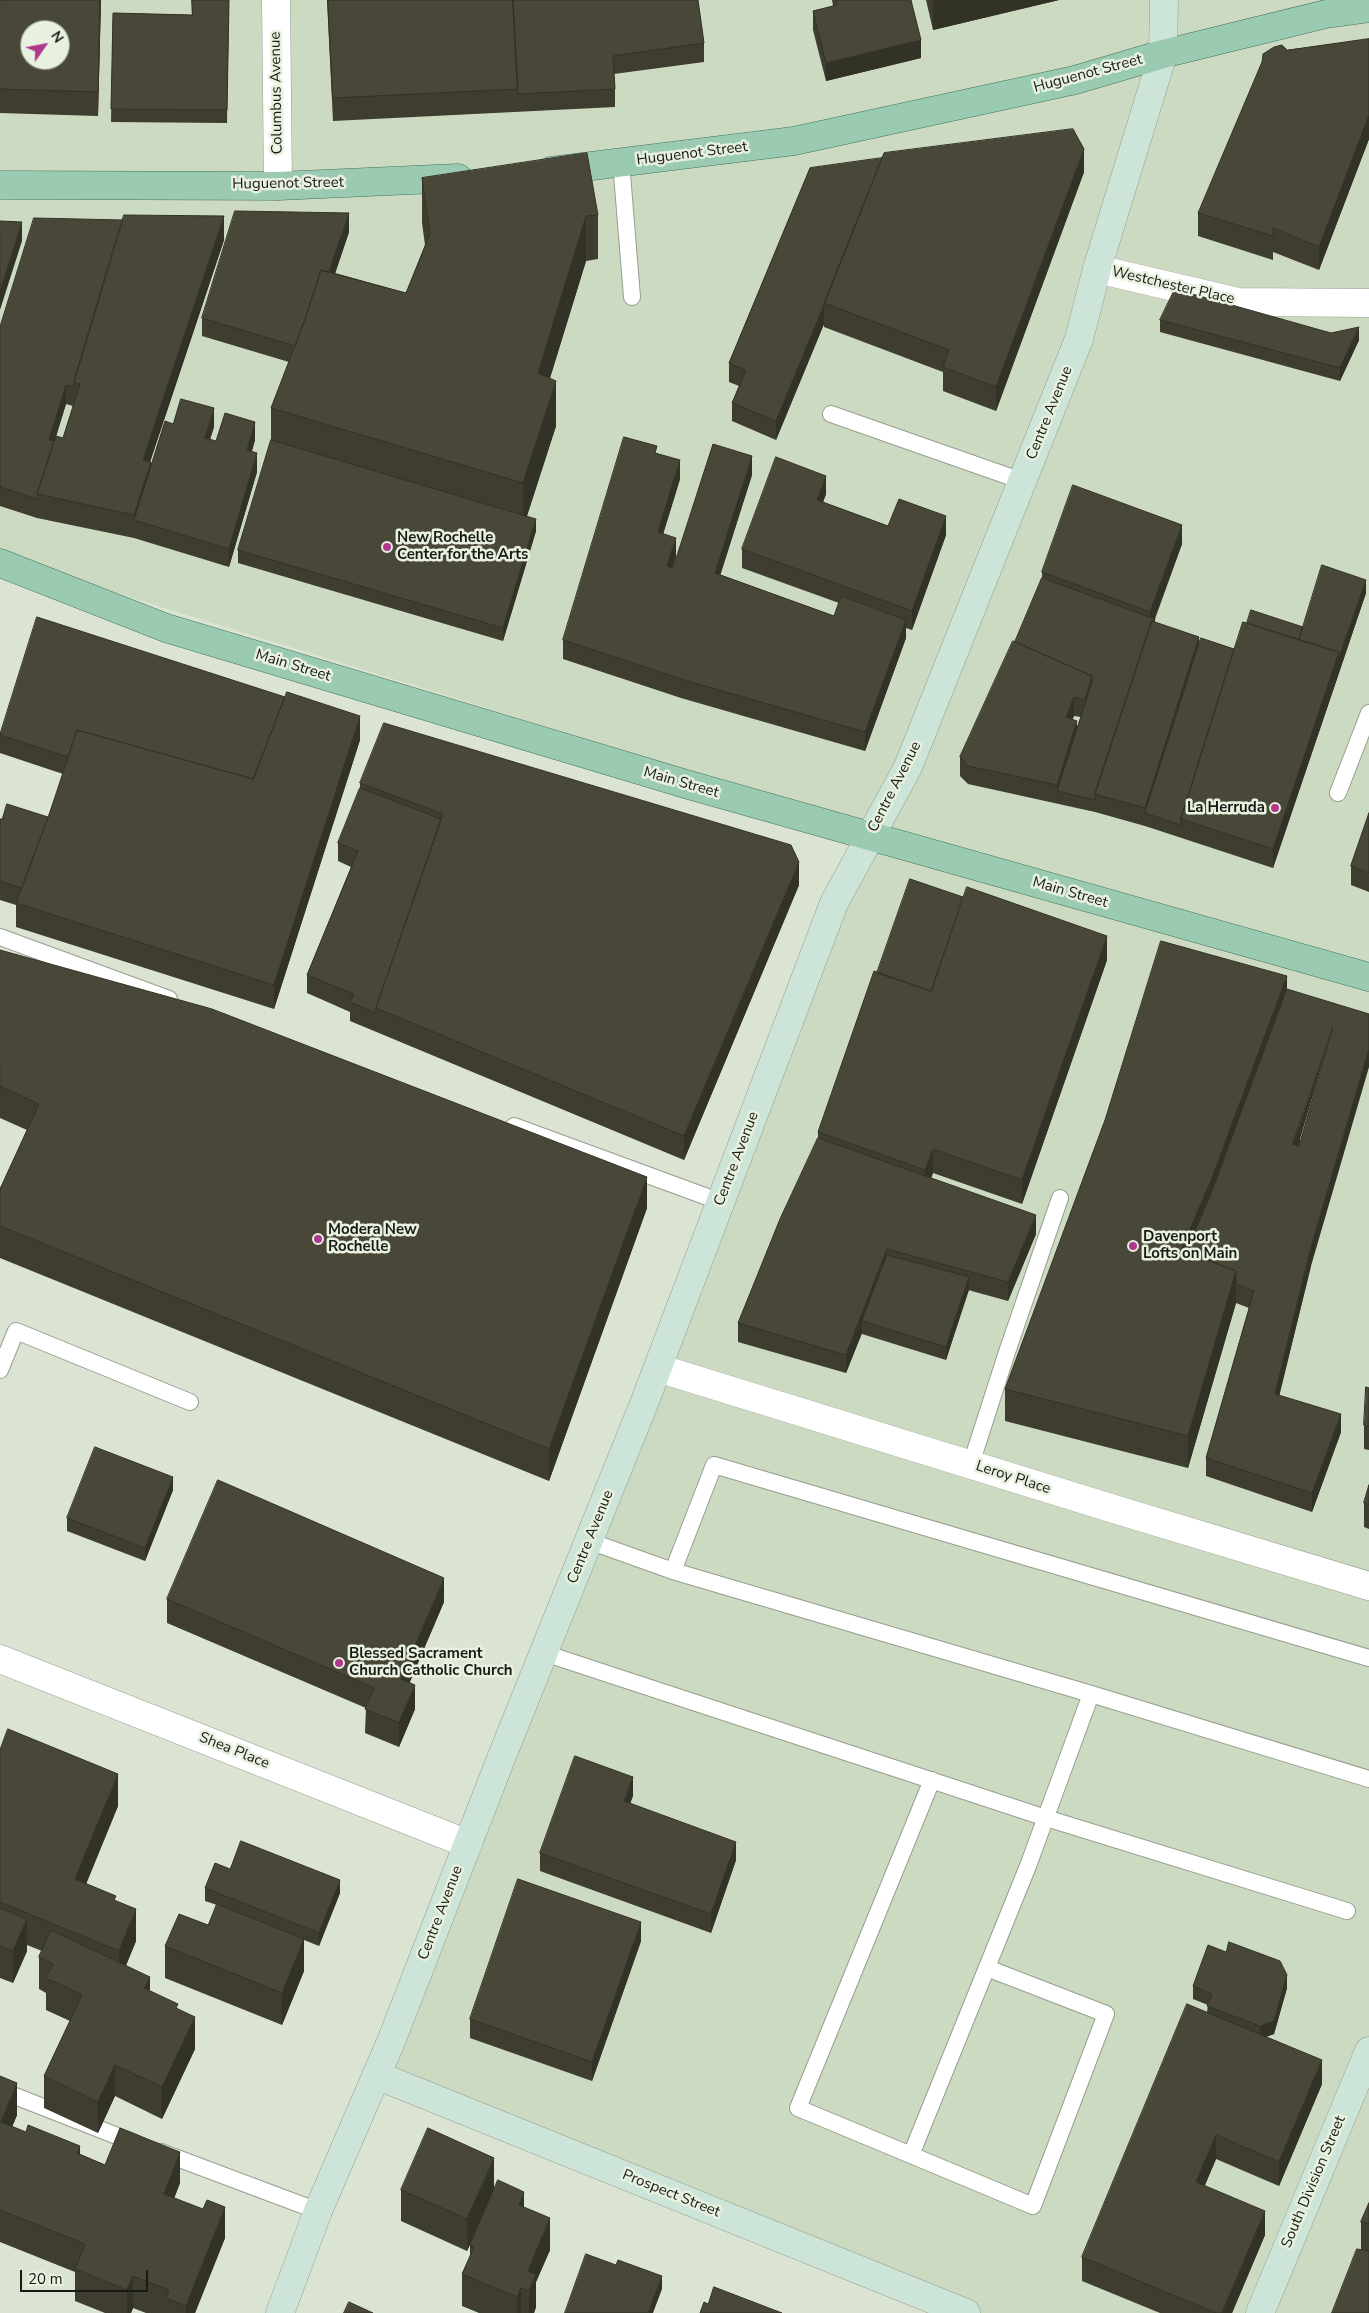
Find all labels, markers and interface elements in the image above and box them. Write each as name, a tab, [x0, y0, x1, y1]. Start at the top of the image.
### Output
north arrow	[20, 20, 70, 70]
text: N	[46, 28, 68, 47]
street label: Columbus Avenue	[267, 31, 287, 155]
street label: Huguenot Street	[1032, 51, 1144, 97]
street label: Huguenot Street	[635, 138, 749, 170]
street label: Huguenot Street	[232, 174, 344, 194]
street label: Westchester Place	[1110, 263, 1236, 309]
street label: Centre Avenue	[1023, 364, 1077, 462]
place label: New Rochelle Center for the Arts	[397, 529, 528, 564]
marker: New Rochelle Center for the Arts	[381, 541, 393, 553]
street label: Main Street	[253, 646, 333, 686]
street label: Centre Avenue	[864, 739, 926, 835]
street label: Main Street	[641, 764, 721, 802]
place label: La Herruda	[1187, 799, 1265, 817]
marker: La Herruda	[1269, 802, 1281, 814]
street label: Main Street	[1030, 874, 1110, 912]
street label: Centre Avenue	[711, 1109, 763, 1209]
place label: Modera New Rochelle	[328, 1221, 417, 1256]
place label: Davenport Lofts on Main	[1143, 1228, 1237, 1263]
marker: Modera New Rochelle	[312, 1233, 324, 1245]
marker: Davenport Lofts on Main	[1127, 1240, 1139, 1252]
street label: Leroy Place	[973, 1457, 1053, 1499]
street label: Centre Avenue	[564, 1488, 618, 1586]
place label: Blessed Sacrament Church Catholic Church	[349, 1645, 513, 1680]
marker: Blessed Sacrament Church Catholic Church	[333, 1657, 345, 1669]
street label: Shea Place	[196, 1729, 272, 1773]
street label: Centre Avenue	[415, 1863, 467, 1963]
street label: South Division Street	[1278, 2113, 1350, 2251]
street label: Prospect Street	[619, 2166, 723, 2222]
scale bar	[22, 2260, 150, 2292]
text: 20 m	[28, 2269, 63, 2289]

